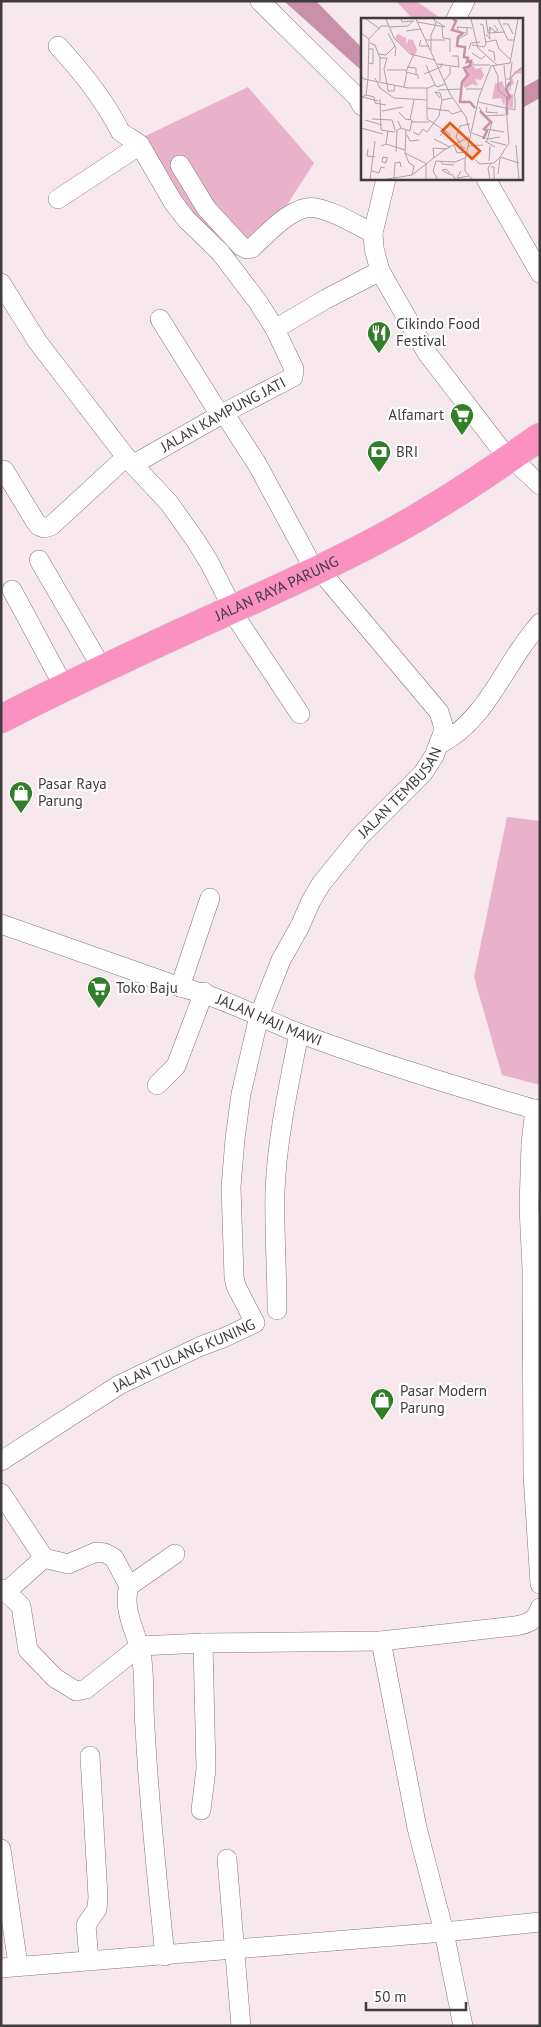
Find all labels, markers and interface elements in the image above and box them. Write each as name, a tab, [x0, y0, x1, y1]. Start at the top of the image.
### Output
inset map	[361, 18, 524, 180]
place label: Cikindo Food Festival	[396, 314, 480, 350]
restaurant icon: Cikindo Food Festival	[366, 320, 392, 354]
street label: JALAN KAMPUNG JATI	[156, 373, 289, 456]
supermarket icon: Alfamart	[449, 402, 475, 436]
place label: Alfamart	[388, 405, 444, 424]
bank icon: BRI	[366, 439, 392, 473]
place label: BRI	[396, 442, 418, 461]
street label: JALAN RAYA PARUNG	[211, 551, 341, 625]
street label: JALAN TEMBUSAN	[353, 744, 446, 842]
place label: Pasar Raya Parung	[38, 774, 107, 810]
shop icon: Pasar Raya Parung	[8, 780, 34, 814]
supermarket icon: Toko Baju	[86, 975, 112, 1009]
place label: Toko Baju	[116, 978, 178, 997]
street label: JALAN HAJI MAWI	[213, 989, 325, 1050]
street label: JALAN TULANG KUNING	[108, 1314, 258, 1396]
place label: Pasar Modern Parung	[400, 1381, 487, 1417]
shop icon: Pasar Modern Parung	[369, 1387, 395, 1421]
scale bar	[366, 1980, 466, 2012]
text: 50 m	[374, 1987, 407, 2006]

